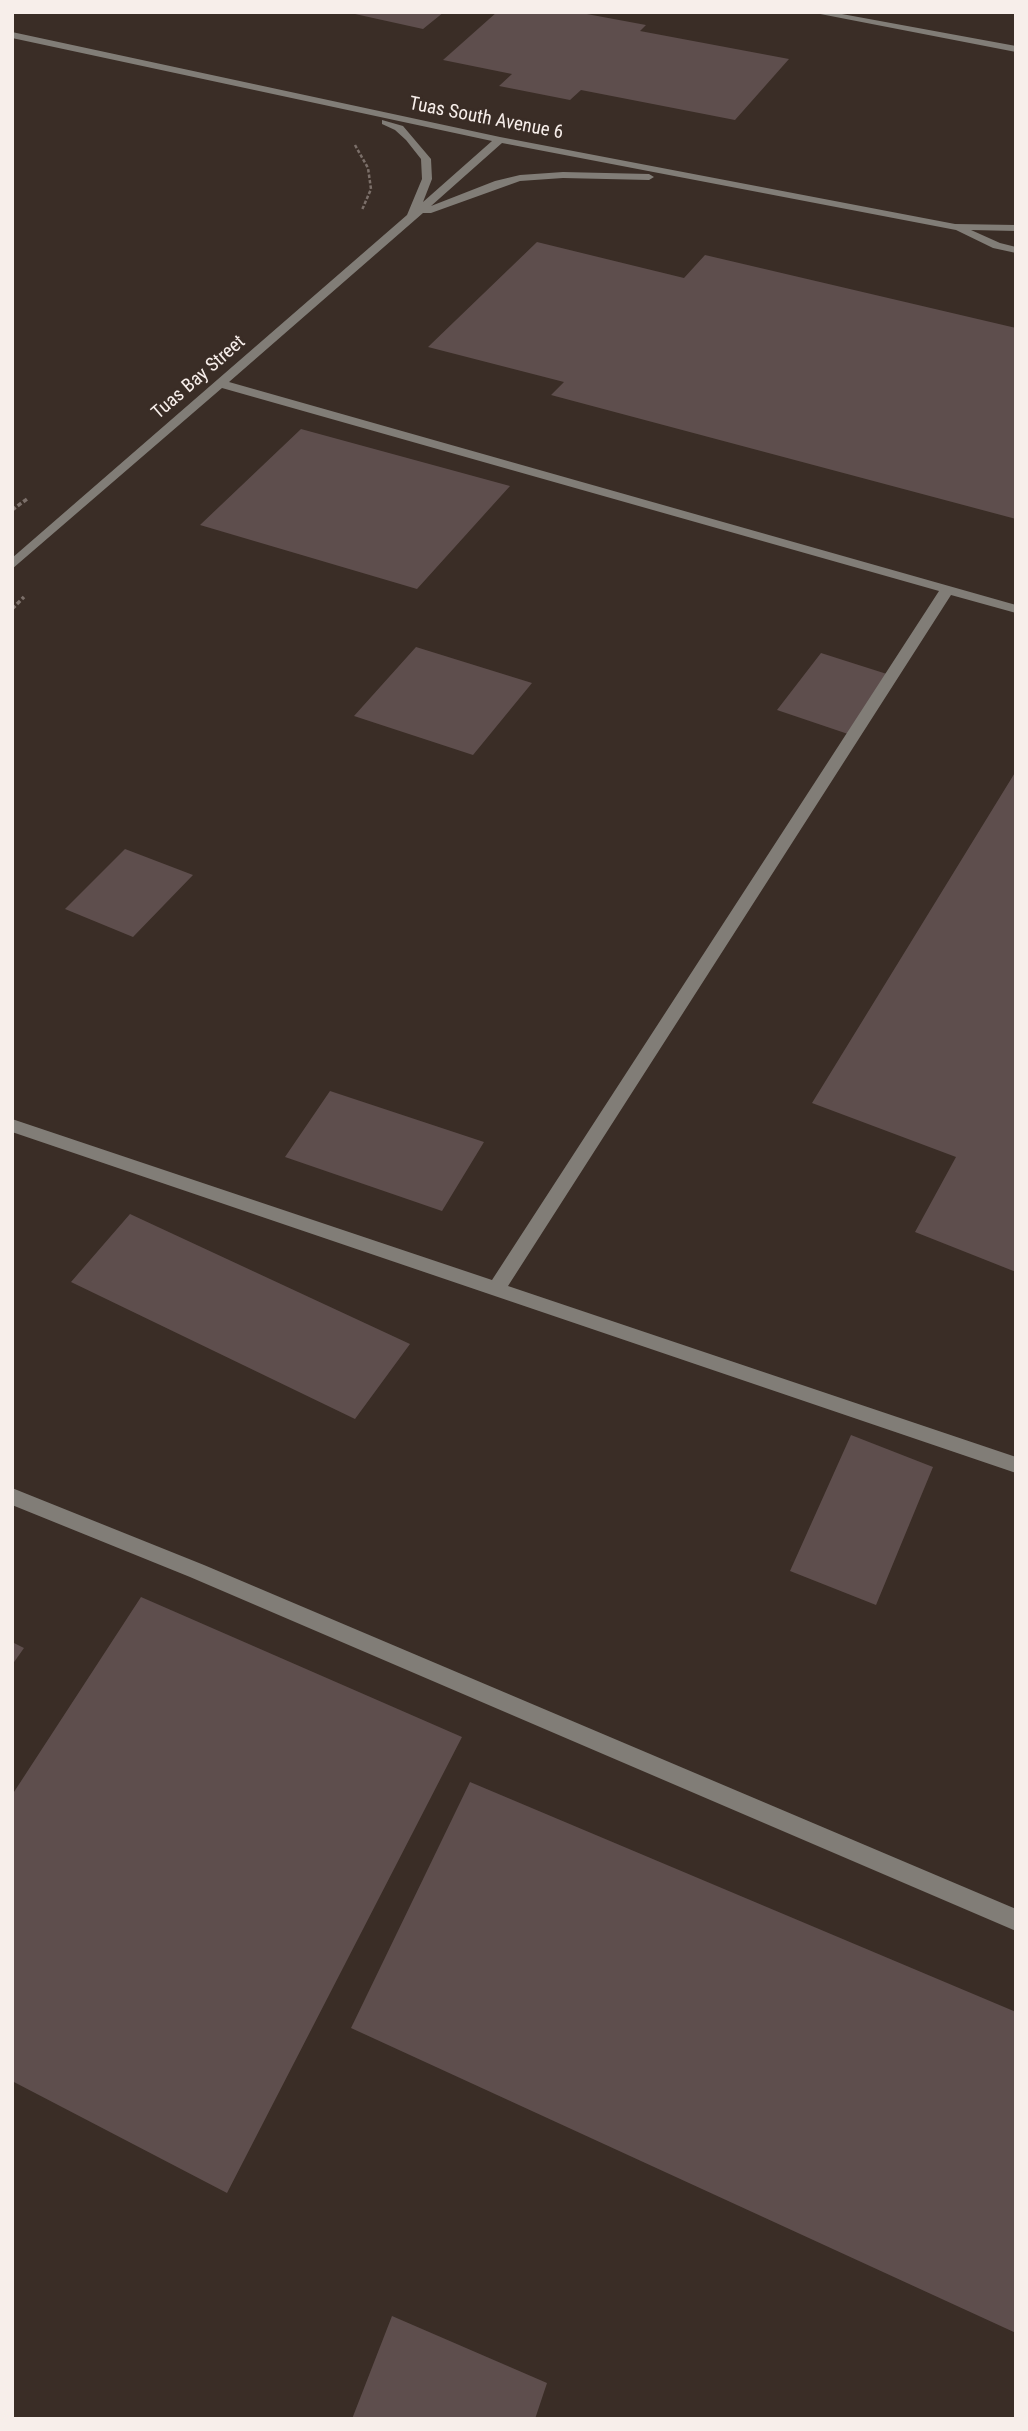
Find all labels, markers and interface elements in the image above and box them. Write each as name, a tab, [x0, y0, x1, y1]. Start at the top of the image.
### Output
street label: Tuas South Avenue 6	[407, 93, 565, 145]
street label: Tuas Bay Street	[148, 331, 250, 425]

